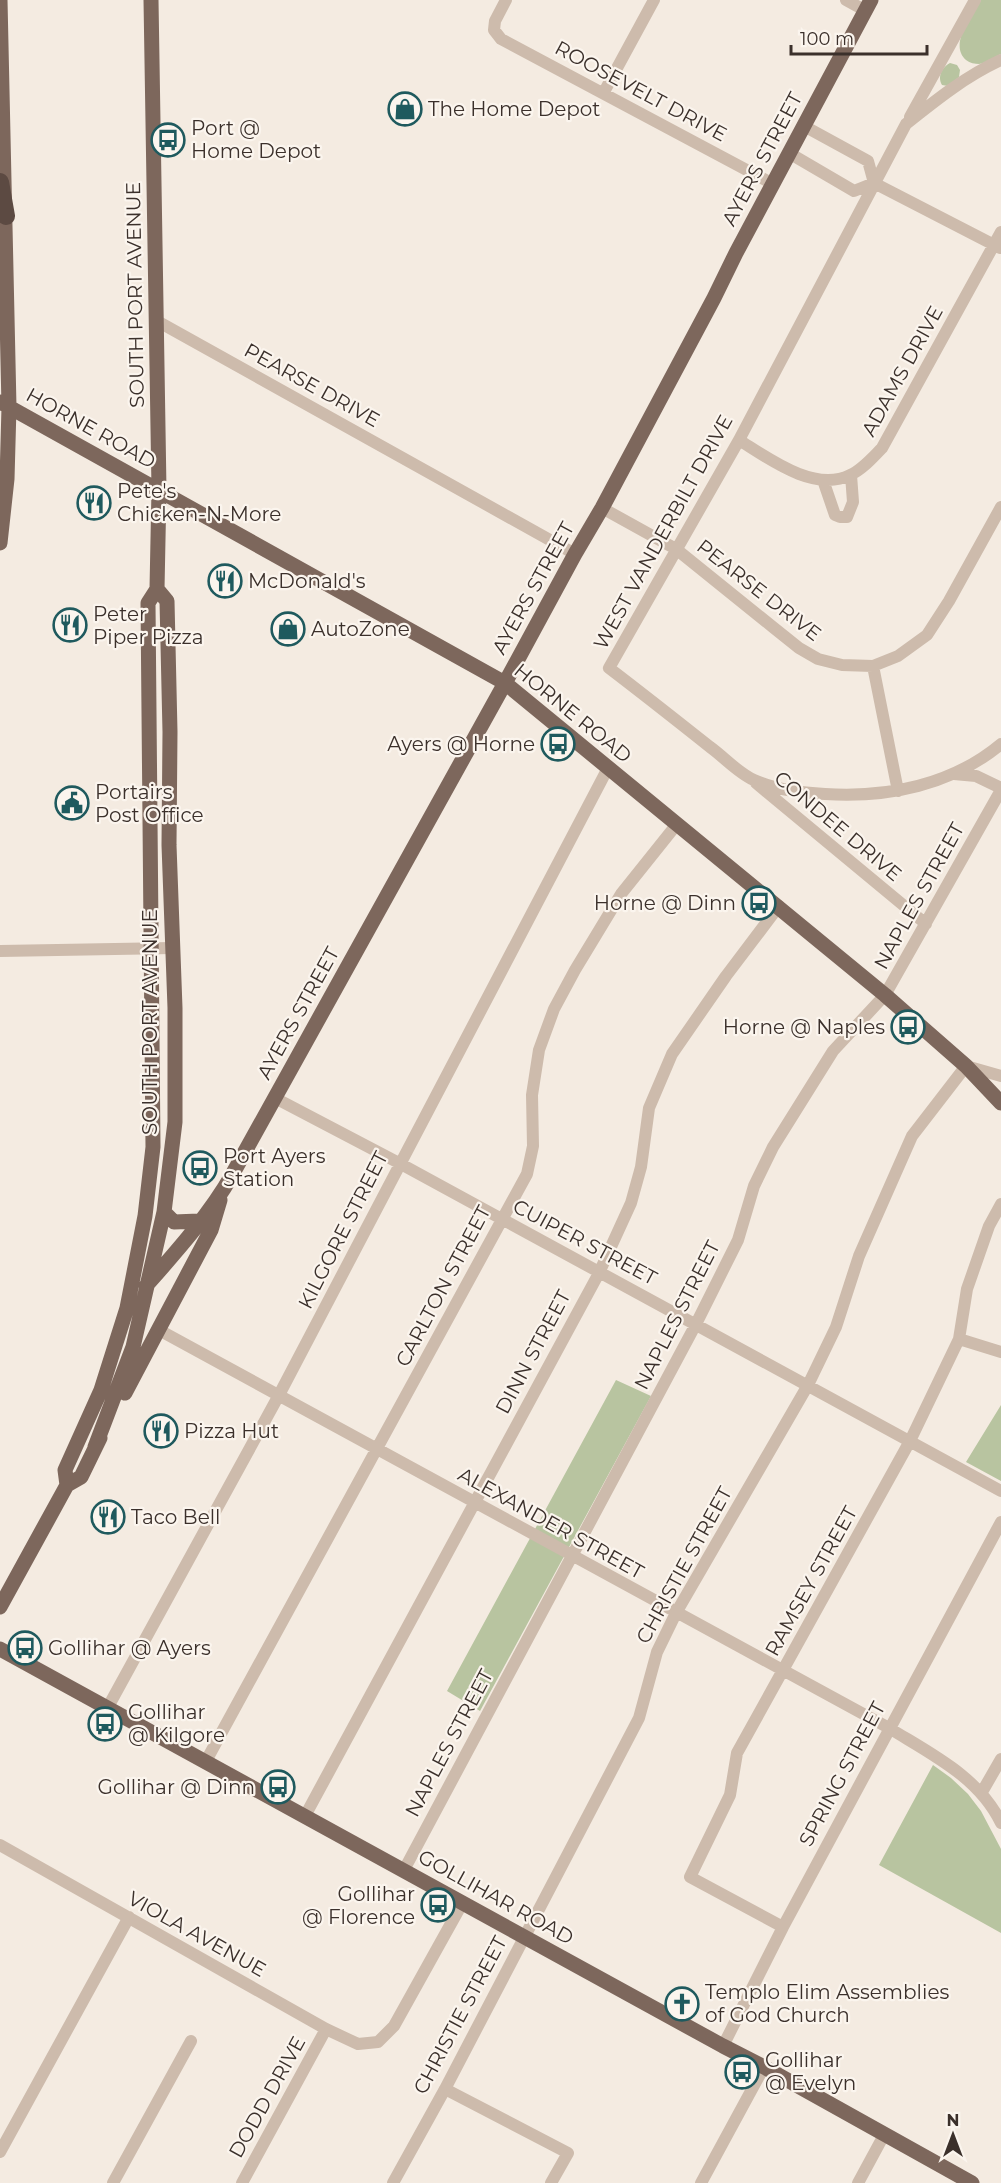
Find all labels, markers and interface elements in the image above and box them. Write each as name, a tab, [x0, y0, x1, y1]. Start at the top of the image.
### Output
scale bar	[791, 18, 928, 56]
text: 100 m	[800, 28, 854, 50]
street label: ROOSEVELT DRIVE	[551, 36, 731, 146]
street label: AYERS STREET	[717, 88, 807, 230]
shop icon: The Home Depot	[387, 91, 423, 127]
place label: The Home Depot	[428, 97, 600, 121]
place label: Port @ Home Depot	[191, 116, 321, 163]
bus stop icon: Port @ Home Depot	[150, 122, 186, 158]
street label: SOUTH PORT AVENUE	[121, 182, 149, 408]
street label: ADAMS DRIVE	[856, 302, 948, 440]
street label: PEARSE DRIVE	[240, 338, 384, 432]
street label: HORNE ROAD	[22, 383, 160, 473]
street label: WEST VANDERBILT DRIVE	[588, 411, 738, 653]
place label: Pete's Chicken-N-More	[117, 479, 281, 526]
restaurant icon: Pete's Chicken-N-More	[76, 485, 112, 521]
street label: AYERS STREET	[487, 517, 579, 658]
street label: PEARSE DRIVE	[692, 534, 826, 646]
restaurant icon: McDonald's	[207, 563, 243, 599]
place label: McDonald's	[248, 569, 366, 593]
place label: Peter Piper Pizza	[93, 602, 204, 649]
restaurant icon: Peter Piper Pizza	[52, 607, 88, 643]
shop icon: AutoZone	[270, 611, 306, 647]
place label: AutoZone	[311, 617, 410, 641]
street label: HORNE ROAD	[509, 658, 637, 768]
bus stop icon: Ayers @ Horne	[540, 726, 576, 762]
place label: Ayers @ Horne	[387, 732, 535, 756]
street label: CONDEE DRIVE	[769, 766, 907, 886]
place label: Portairs Post Office	[95, 780, 204, 827]
public building icon: Portairs Post Office	[54, 785, 90, 821]
street label: NAPLES STREET	[869, 818, 969, 973]
bus stop icon: Horne @ Dinn	[741, 885, 777, 921]
place label: Horne @ Dinn	[594, 891, 736, 915]
street label: SOUTH PORT AVENUE	[138, 909, 162, 1135]
street label: AYERS STREET	[252, 942, 344, 1083]
bus stop icon: Horne @ Naples	[890, 1009, 926, 1045]
place label: Horne @ Naples	[723, 1015, 885, 1039]
place label: Port Ayers Station	[223, 1144, 326, 1191]
street label: KILGORE STREET	[293, 1147, 393, 1313]
bus stop icon: Port Ayers Station	[182, 1150, 218, 1186]
street label: CUIPER STREET	[509, 1194, 662, 1290]
street label: CARLTON STREET	[390, 1201, 496, 1371]
street label: NAPLES STREET	[629, 1236, 725, 1393]
street label: DINN STREET	[490, 1286, 576, 1418]
restaurant icon: Pizza Hut	[143, 1413, 179, 1449]
place label: Pizza Hut	[184, 1419, 279, 1443]
street label: ALEXANDER STREET	[454, 1462, 648, 1584]
street label: CHRISTIE STREET	[631, 1482, 737, 1648]
restaurant icon: Taco Bell	[90, 1499, 126, 1535]
street label: RAMSEY STREET	[760, 1501, 862, 1660]
place label: Taco Bell	[131, 1505, 221, 1529]
bus stop icon: Gollihar @ Ayers	[7, 1630, 43, 1666]
place label: Gollihar @ Ayers	[48, 1636, 211, 1660]
street label: NAPLES STREET	[400, 1665, 498, 1821]
street label: SPRING STREET	[794, 1697, 890, 1850]
place label: Gollihar @ Kilgore	[128, 1700, 225, 1747]
bus stop icon: Gollihar @ Kilgore	[87, 1706, 123, 1742]
bus stop icon: Gollihar @ Dinn	[260, 1769, 296, 1805]
place label: Gollihar @ Dinn	[97, 1775, 255, 1799]
street label: GOLLIHAR ROAD	[414, 1844, 578, 1950]
place label: Gollihar @ Florence	[302, 1882, 415, 1929]
street label: VIOLA AVENUE	[124, 1886, 270, 1982]
bus stop icon: Gollihar @ Florence	[420, 1887, 456, 1923]
street label: CHRISTIE STREET	[408, 1931, 512, 2098]
place label: Templo Elim Assemblies of God Church	[705, 1980, 949, 2027]
church icon: Templo Elim Assemblies of God Church	[664, 1986, 700, 2022]
street label: DODD DRIVE	[224, 2032, 310, 2162]
place label: Gollihar @ Evelyn	[765, 2048, 856, 2095]
bus stop icon: Gollihar @ Evelyn	[724, 2054, 760, 2090]
north arrow	[923, 2105, 983, 2165]
text: N	[947, 2111, 959, 2130]

